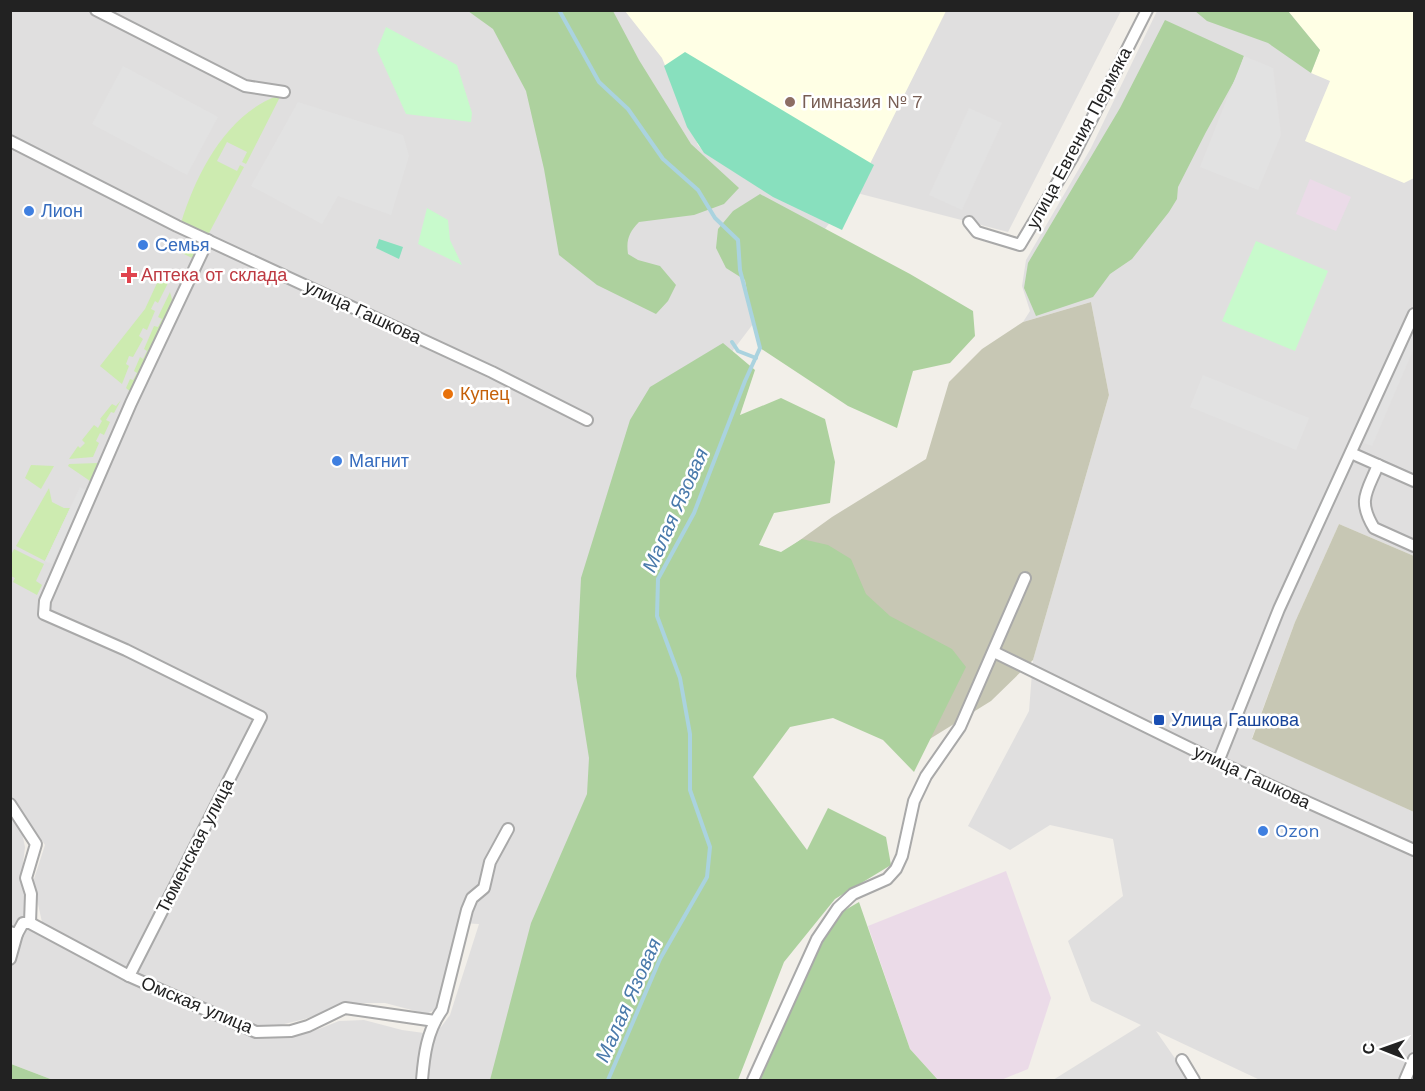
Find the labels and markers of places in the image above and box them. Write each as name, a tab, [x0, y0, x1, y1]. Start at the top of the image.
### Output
place label: Гимназия № 7	[802, 91, 922, 112]
marker: Гимназия № 7	[783, 95, 797, 109]
place label: Лион	[41, 200, 83, 221]
marker: Лион	[22, 204, 36, 218]
place label: Семья	[155, 234, 210, 255]
marker: Семья	[136, 238, 150, 252]
place label: Аптека от склада	[141, 264, 288, 285]
marker: Аптека от склада	[122, 268, 136, 282]
place label: Купец	[460, 383, 510, 404]
marker: Купец	[441, 387, 455, 401]
place label: Магнит	[349, 450, 409, 471]
marker: Магнит	[330, 454, 344, 468]
place label: Улица Гашкова	[1171, 709, 1300, 730]
marker: Улица Гашкова	[1152, 713, 1166, 727]
place label: Ozon	[1275, 820, 1320, 841]
marker: Ozon	[1256, 824, 1270, 838]

